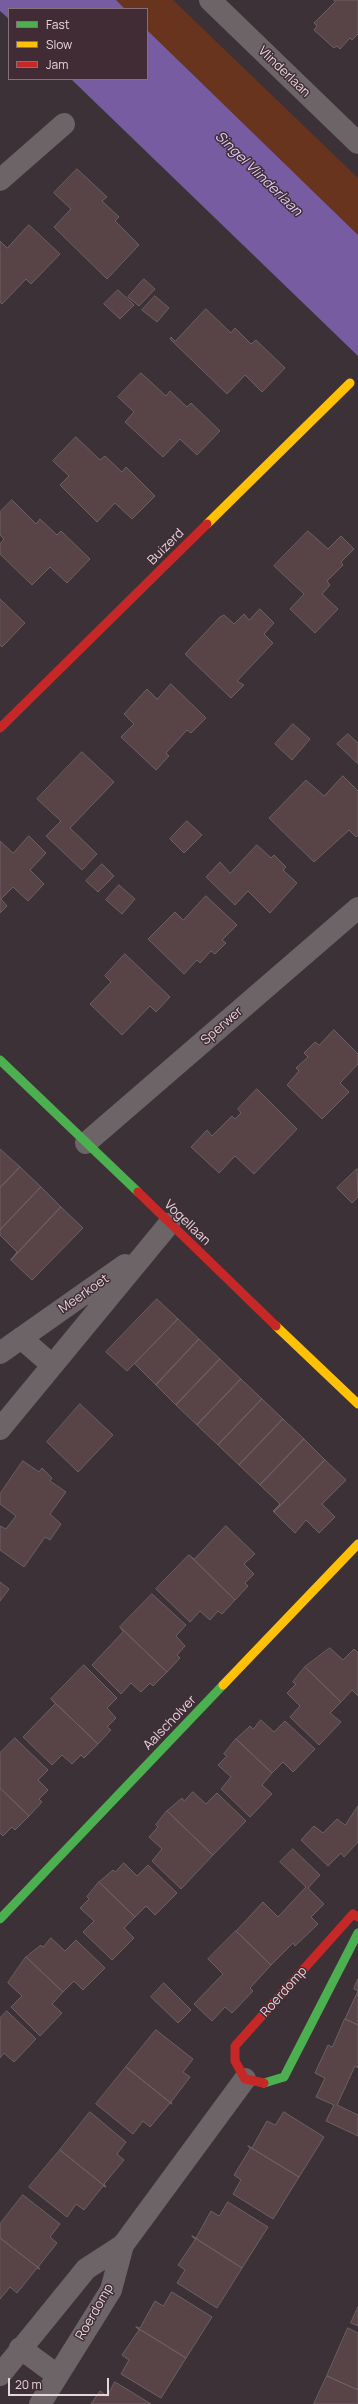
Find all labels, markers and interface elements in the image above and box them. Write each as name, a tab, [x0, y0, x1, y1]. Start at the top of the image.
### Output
legend	[8, 8, 148, 80]
text: Fast	[46, 16, 70, 33]
text: Slow	[46, 36, 72, 53]
street label: Vlinderlaan	[255, 43, 313, 101]
text: Jam	[46, 56, 68, 73]
water label: Singel Vlinderlaan	[211, 128, 305, 220]
street label: Buizerd	[145, 526, 187, 568]
street label: Sperwer	[198, 1004, 246, 1048]
street label: Vogellaan	[161, 1197, 213, 1249]
street label: Meerkoet	[56, 1271, 112, 1317]
street label: Aalscholver	[140, 1693, 200, 1753]
street label: Roerdomp	[257, 1964, 311, 2020]
street label: Roerdomp	[73, 2281, 117, 2343]
scale bar	[10, 2370, 111, 2396]
text: 20 m	[15, 2376, 42, 2393]

